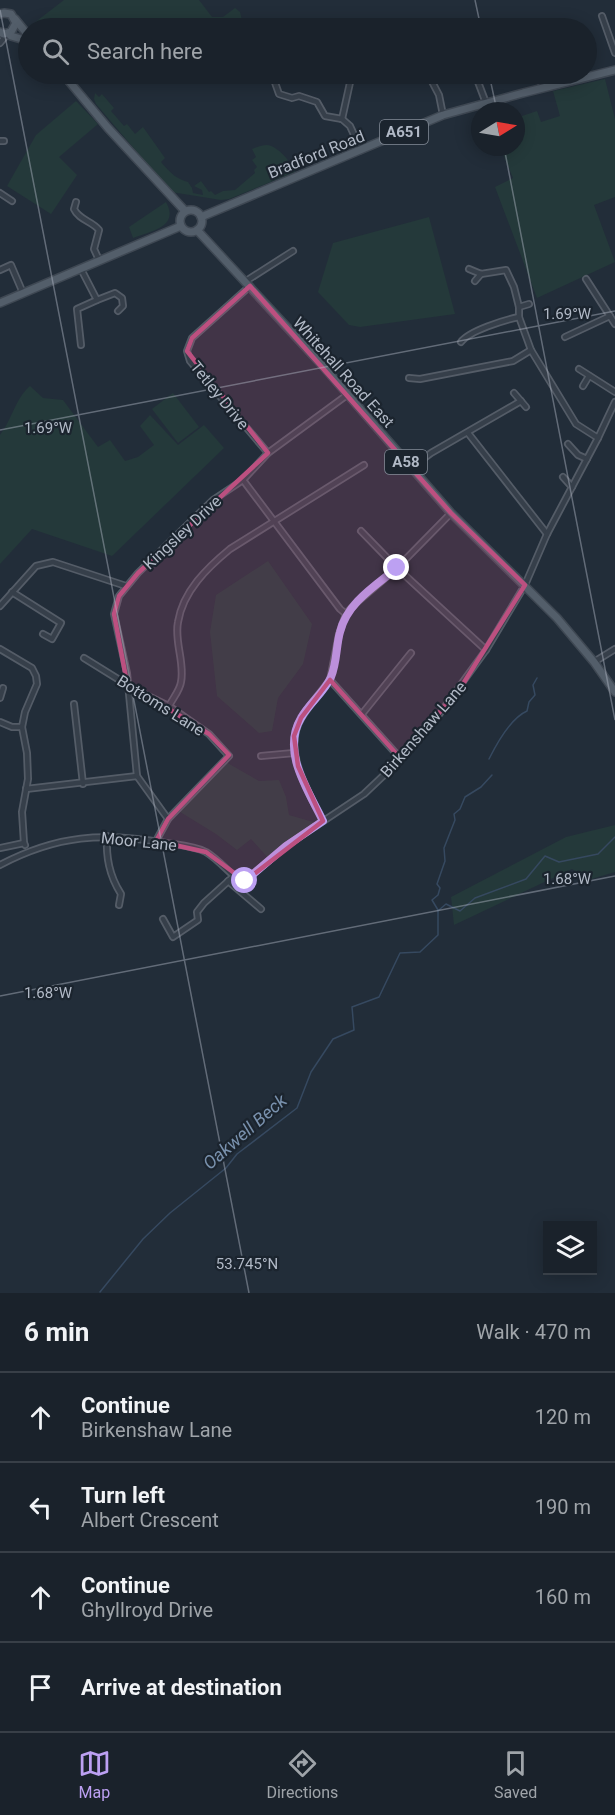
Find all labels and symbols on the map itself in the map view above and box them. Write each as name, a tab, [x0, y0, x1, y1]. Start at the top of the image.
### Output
north arrow	[471, 102, 525, 156]
road number: A651	[380, 120, 428, 144]
street label: Bradford Road	[265, 126, 367, 182]
text: 1.69°W	[543, 305, 591, 323]
street label: Whitehall Road East	[289, 313, 398, 431]
street label: Tetley Drive	[186, 357, 253, 433]
text: 1.69°W	[24, 419, 72, 437]
road number: A58	[385, 450, 427, 474]
street label: Kingsley Drive	[139, 491, 225, 573]
route end	[383, 554, 409, 580]
street label: Bottoms Lane	[114, 671, 208, 740]
street label: Birkenshaw Lane	[377, 677, 470, 781]
street label: Moor Lane	[100, 828, 178, 855]
route start	[231, 867, 257, 893]
text: 1.68°W	[543, 870, 591, 888]
text: 1.68°W	[24, 984, 72, 1002]
water label: Oakwell Beck	[199, 1089, 292, 1174]
text: 53.745°N	[216, 1255, 278, 1273]

